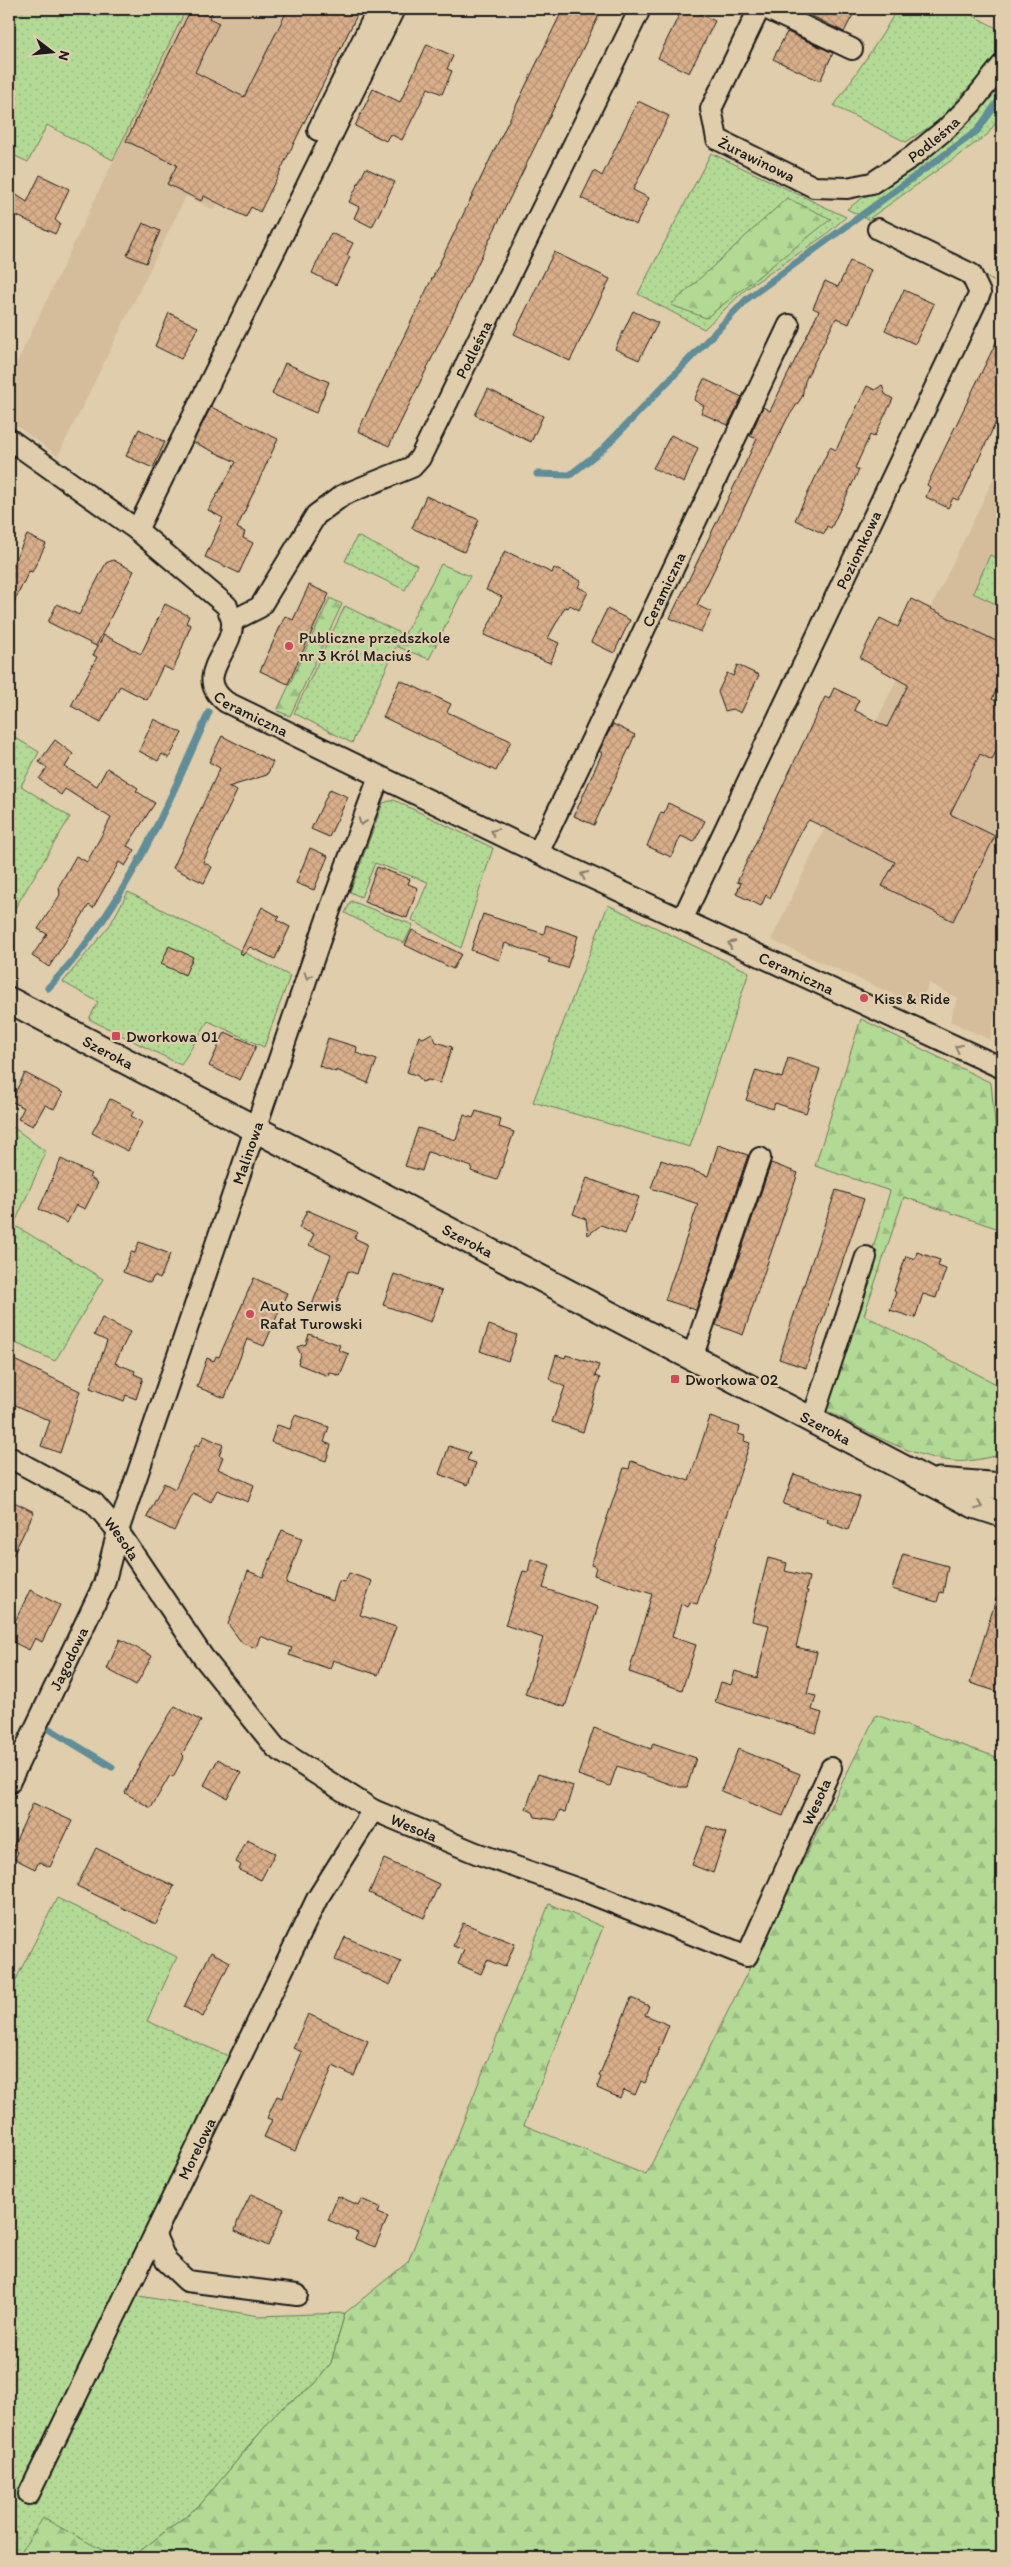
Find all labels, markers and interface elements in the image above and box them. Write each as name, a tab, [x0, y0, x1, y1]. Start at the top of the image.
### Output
north arrow	[28, 28, 78, 78]
text: N	[55, 49, 73, 62]
street label: Podleśna	[904, 111, 964, 167]
street label: Żurawinowa	[715, 132, 798, 186]
street label: Podleśna	[451, 317, 496, 382]
street label: Poziomkowa	[832, 508, 885, 592]
street label: Ceramiczna	[638, 548, 690, 630]
place label: Publiczne przedszkole nr 3 Król Maciuś	[299, 628, 450, 665]
marker: Publiczne przedszkole nr 3 Król Maciuś	[283, 640, 295, 652]
street label: Ceramiczna	[209, 687, 292, 741]
one-way arrow	[358, 818, 368, 826]
one-way arrow	[490, 828, 499, 838]
one-way arrow	[580, 870, 589, 881]
one-way arrow	[727, 939, 736, 950]
street label: Ceramiczna	[756, 948, 838, 999]
one-way arrow	[304, 971, 314, 979]
place label: Kiss & Ride	[874, 989, 950, 1008]
marker: Kiss & Ride	[858, 992, 870, 1004]
place label: Dworkowa 01	[126, 1027, 219, 1046]
marker: Dworkowa 01	[110, 1030, 122, 1042]
street label: Szeroka	[79, 1031, 137, 1074]
one-way arrow	[954, 1044, 963, 1055]
street label: Malinowa	[228, 1118, 267, 1187]
street label: Szeroka	[439, 1219, 497, 1262]
place label: Auto Serwis Rafał Turowski	[260, 1296, 362, 1333]
marker: Auto Serwis Rafał Turowski	[244, 1308, 256, 1320]
place label: Dworkowa 02	[685, 1370, 779, 1389]
marker: Dworkowa 02	[669, 1373, 681, 1385]
street label: Szeroka	[797, 1407, 855, 1449]
one-way arrow	[974, 1500, 983, 1510]
street label: Wesoła	[100, 1513, 144, 1564]
street label: Jagodowa	[46, 1623, 92, 1694]
street label: Wesoła	[798, 1775, 835, 1828]
street label: Wesoła	[388, 1809, 441, 1846]
street label: Morelowa	[174, 2114, 220, 2183]

